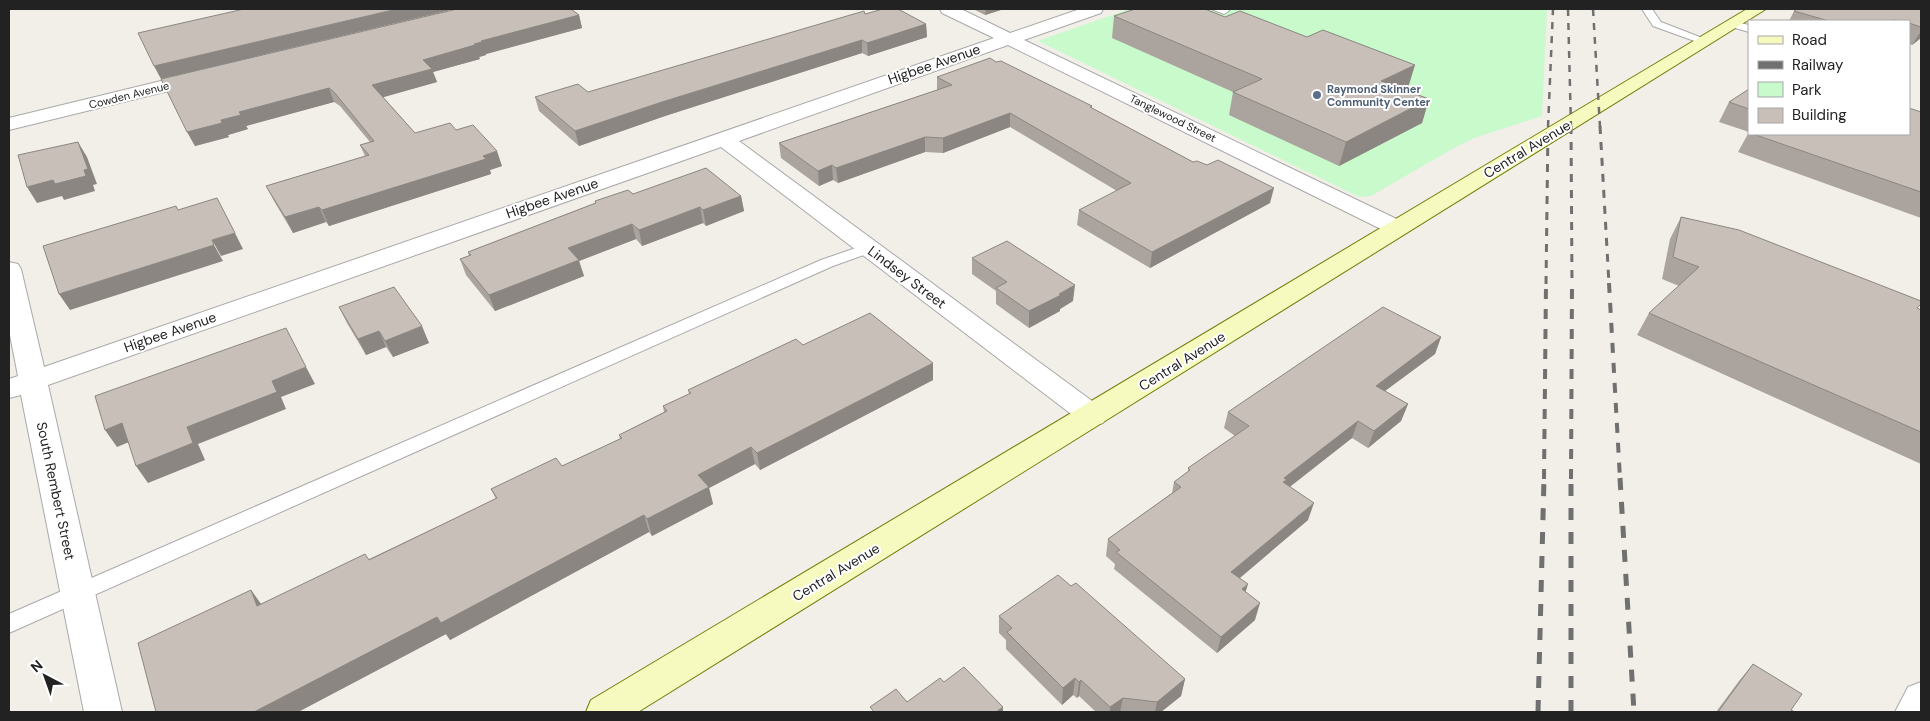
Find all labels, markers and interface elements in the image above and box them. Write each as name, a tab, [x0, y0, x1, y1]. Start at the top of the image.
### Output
legend	[1748, 20, 1910, 135]
text: Road	[1792, 30, 1827, 50]
street label: Higbee Avenue	[885, 40, 983, 88]
text: Railway	[1792, 55, 1844, 75]
street label: Cowden Avenue	[87, 78, 171, 112]
text: Park	[1792, 80, 1822, 100]
place label: Raymond Skinner Community Center	[1327, 82, 1431, 109]
marker: Raymond Skinner Community Center	[1311, 89, 1323, 101]
street label: Tanglewood Street	[1127, 91, 1219, 145]
text: Building	[1792, 105, 1847, 125]
street label: Central Avenue	[1480, 116, 1574, 182]
street label: Higbee Avenue	[503, 174, 601, 222]
street label: Lindsey Street	[864, 242, 950, 312]
street label: Higbee Avenue	[121, 308, 219, 356]
street label: Central Avenue	[1135, 327, 1229, 395]
street label: South Rembert Street	[33, 420, 79, 562]
street label: Central Avenue	[789, 539, 883, 605]
north arrow	[20, 651, 70, 701]
text: N	[27, 656, 46, 676]

